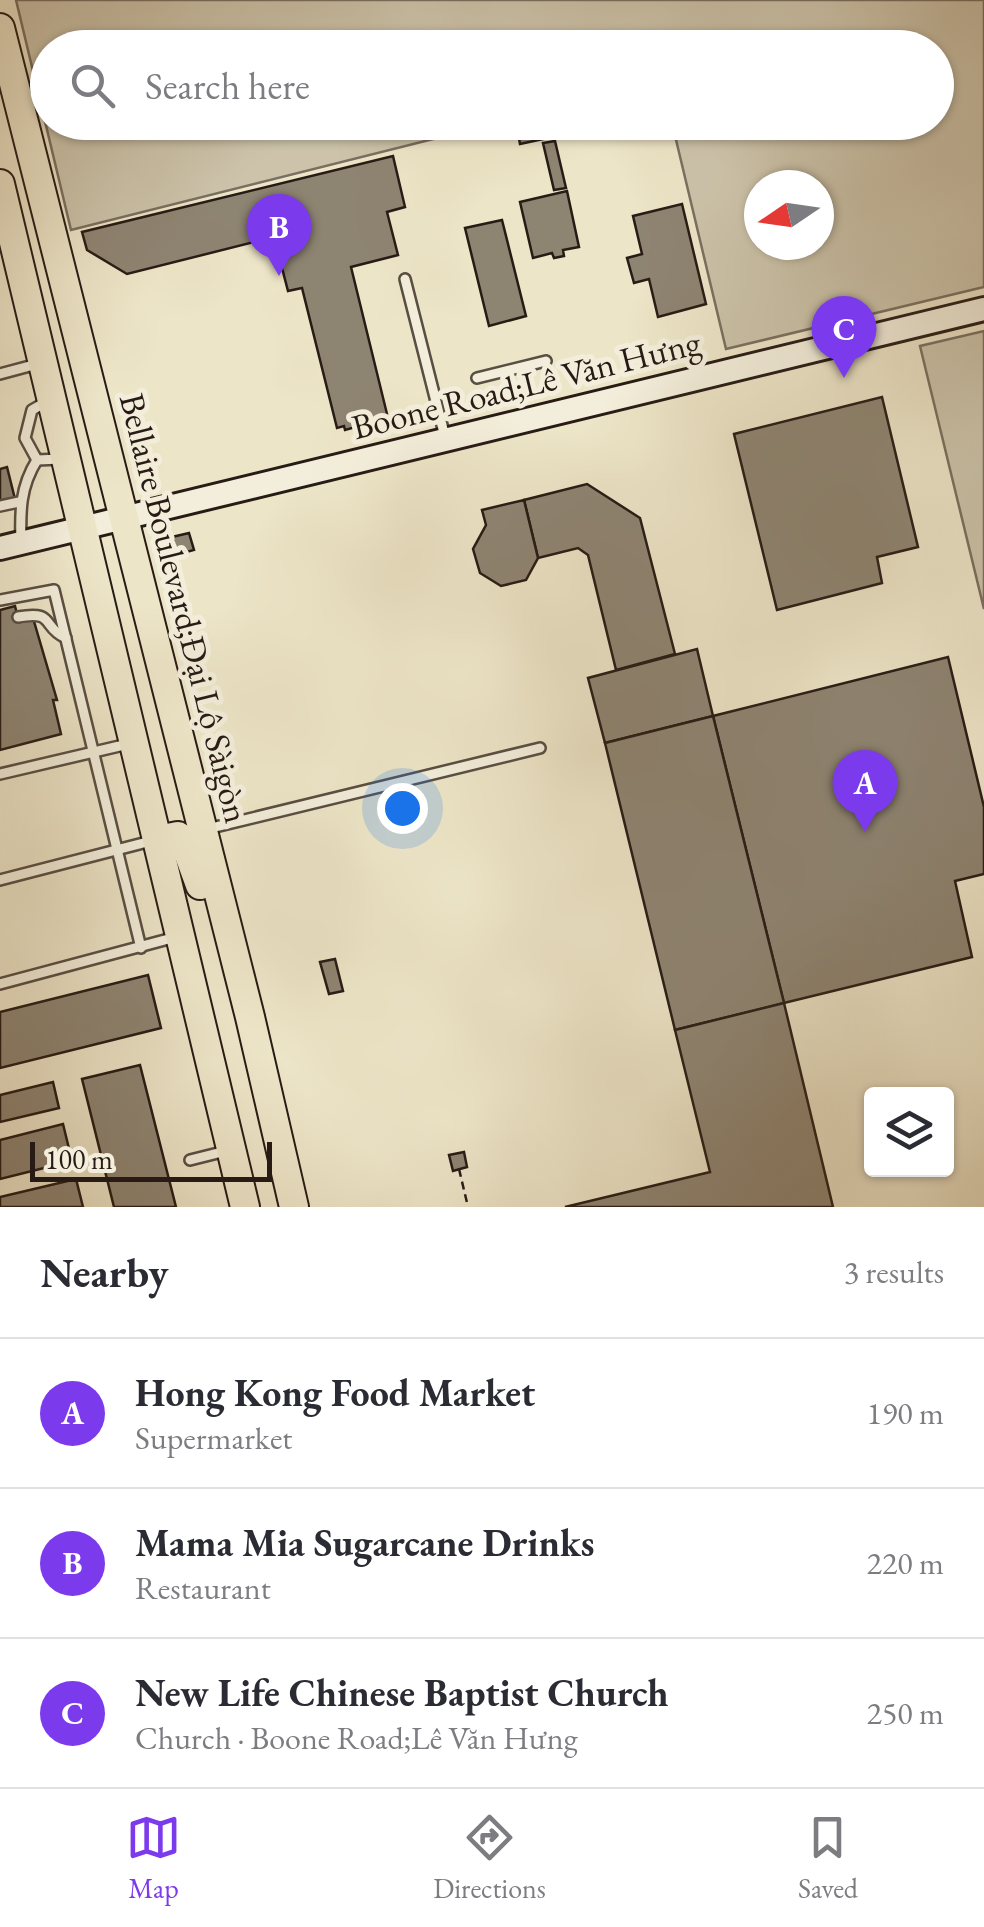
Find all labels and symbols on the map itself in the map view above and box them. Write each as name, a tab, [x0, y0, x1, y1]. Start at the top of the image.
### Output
north arrow	[744, 170, 834, 260]
pin: B	[246, 194, 312, 276]
pin: C	[812, 296, 876, 378]
street label: Boone Road;Lê Văn Hưng	[347, 319, 706, 449]
street label: Bellaire Boulevard;Đại Lộ Sàigòn	[110, 389, 260, 827]
pin: A	[832, 750, 898, 832]
your location	[377, 783, 428, 834]
scale bar	[30, 1137, 272, 1182]

